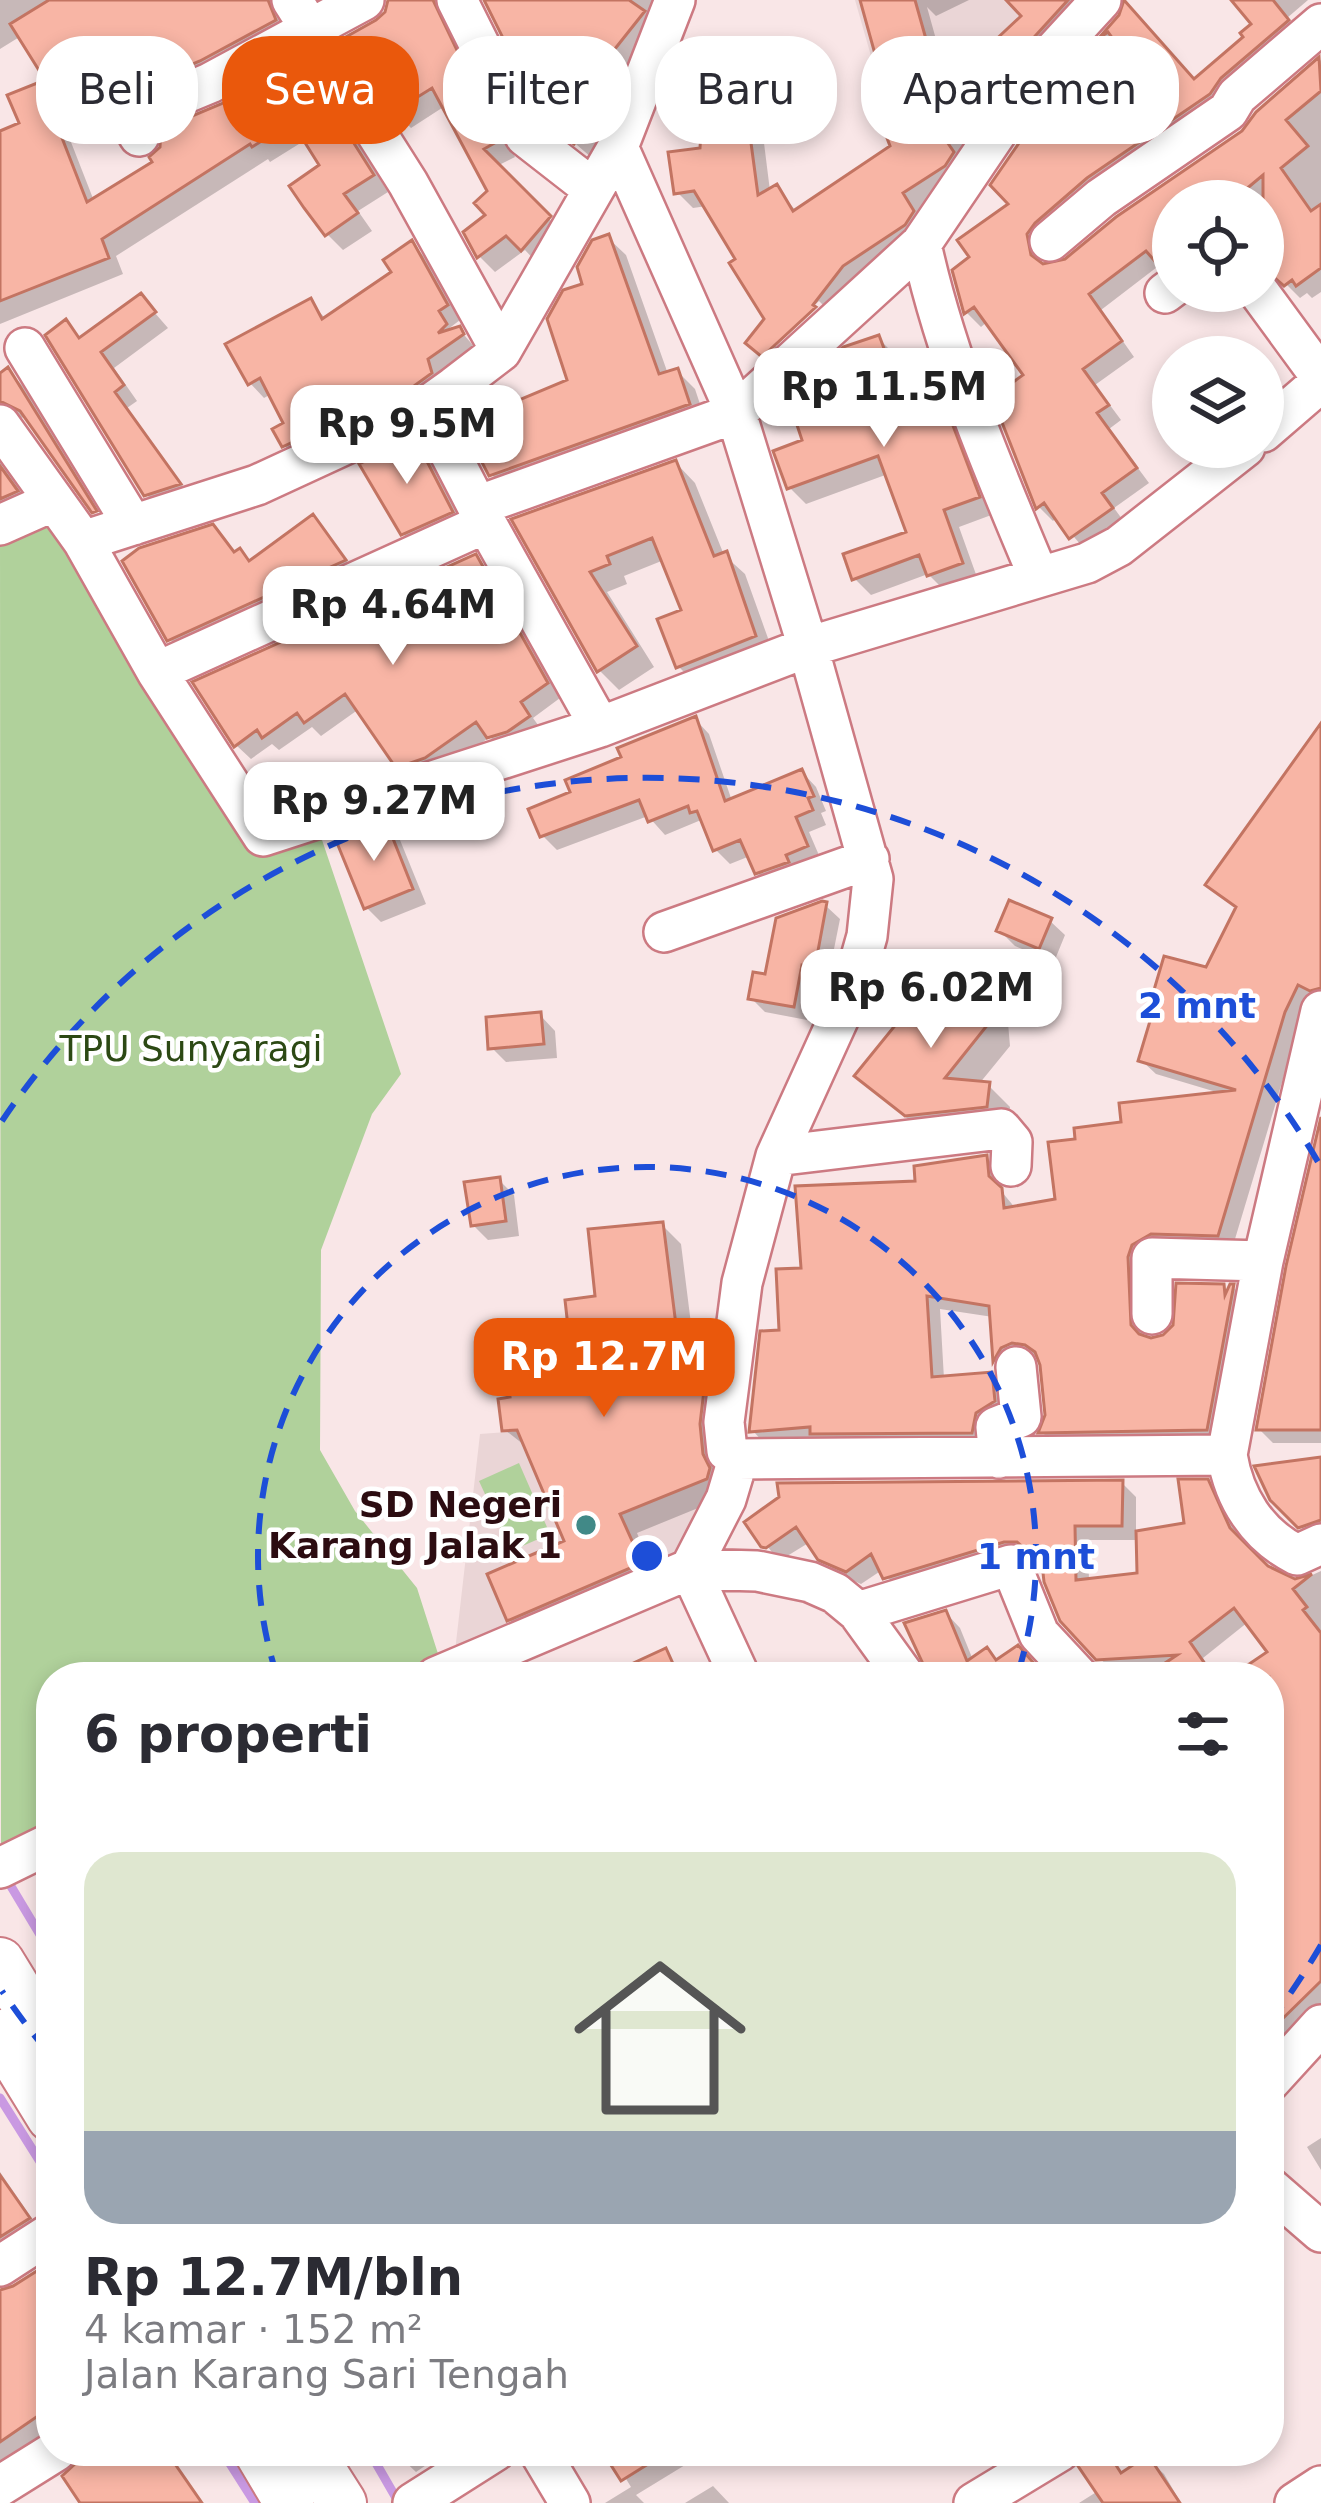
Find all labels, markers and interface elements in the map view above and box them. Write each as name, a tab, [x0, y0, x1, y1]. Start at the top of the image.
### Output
chip: Beli	[36, 36, 198, 144]
chip: Sewa	[222, 36, 419, 144]
chip: Filter	[443, 36, 631, 144]
chip: Baru	[655, 36, 837, 144]
chip: Apartemen	[861, 36, 1179, 144]
map controls	[1152, 180, 1284, 468]
button: locate	[1152, 180, 1284, 312]
button: layers	[1152, 336, 1284, 468]
pin: Rp 11.5M	[760, 348, 1008, 450]
text: Rp 11.5M	[781, 364, 987, 409]
pin: Rp 9.5M	[296, 385, 518, 487]
text: Rp 9.5M	[317, 401, 497, 446]
pin: Rp 4.64M	[269, 566, 517, 668]
text: Rp 4.64M	[290, 582, 496, 627]
pin: Rp 9.27M	[250, 762, 498, 864]
text: Rp 9.27M	[271, 778, 477, 823]
pin: Rp 6.02M	[807, 949, 1055, 1051]
text: Rp 6.02M	[828, 965, 1034, 1010]
text: 2 mnt	[1138, 985, 1256, 1026]
park label: TPU Sunyaragi	[58, 1028, 323, 1069]
pin: Rp 12.7M	[480, 1318, 728, 1420]
text: Rp 12.7M	[501, 1334, 707, 1379]
place label: SD Negeri Karang Jalak 1	[268, 1484, 562, 1566]
marker: SD Negeri Karang Jalak 1	[573, 1512, 599, 1538]
centre of rings	[626, 1535, 668, 1577]
text: 1 mnt	[977, 1536, 1095, 1577]
icon: filters	[1170, 1701, 1236, 1767]
text: 6 properti	[84, 1705, 372, 1764]
icon: home	[552, 1930, 768, 2146]
text: Rp 12.7M/bln	[84, 2248, 463, 2307]
text: 4 kamar · 152 m²	[84, 2307, 423, 2352]
text: Jalan Karang Sari Tengah	[84, 2352, 569, 2397]

